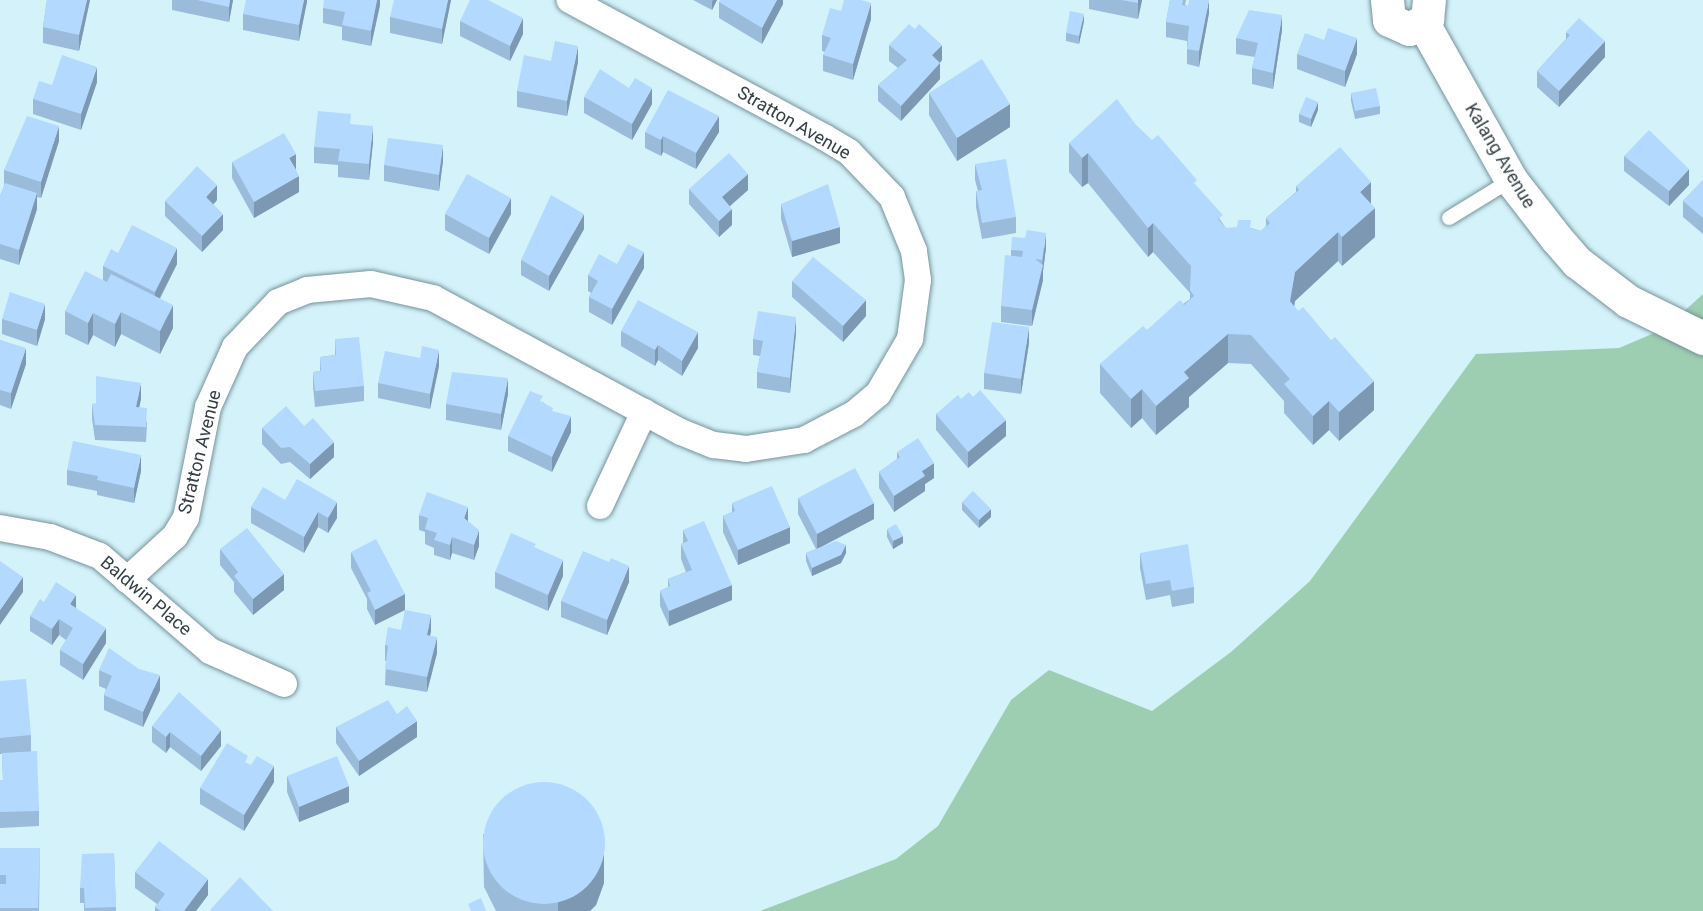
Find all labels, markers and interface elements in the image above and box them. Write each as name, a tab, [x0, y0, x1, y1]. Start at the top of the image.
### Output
street label: Stratton Avenue	[733, 82, 855, 164]
street label: Kalang Avenue	[1460, 100, 1540, 212]
street label: Stratton Avenue	[174, 388, 226, 516]
street label: Baldwin Place	[96, 552, 196, 640]

